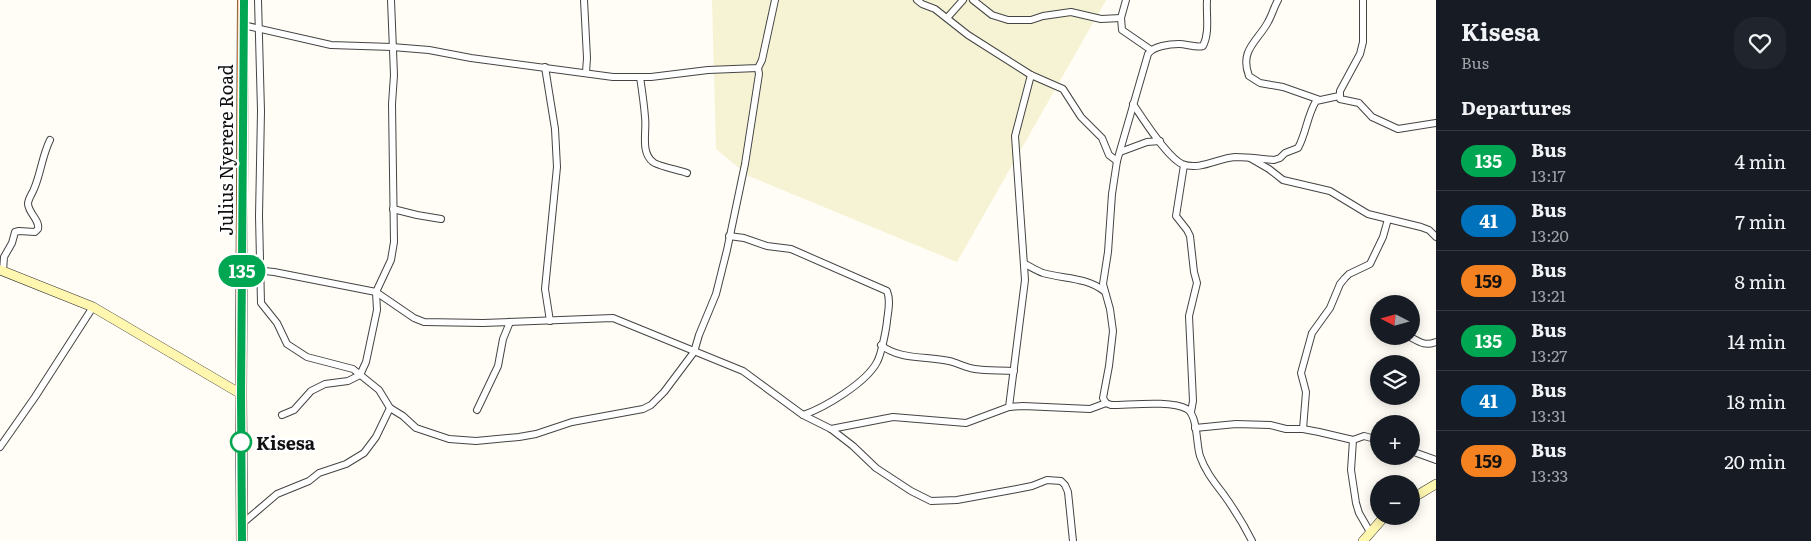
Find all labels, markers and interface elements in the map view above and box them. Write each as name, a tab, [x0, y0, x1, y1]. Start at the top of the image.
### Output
text: Kisesa	[1461, 13, 1540, 48]
button: heart	[1734, 17, 1786, 69]
text: Bus	[1461, 50, 1489, 74]
street label: Julius Nyerere Road	[212, 64, 239, 236]
text: Departures	[1461, 93, 1571, 121]
text: Bus	[1531, 135, 1566, 163]
text: 135	[1475, 147, 1502, 174]
text: 4 min	[1734, 147, 1786, 175]
text: 13:17	[1531, 163, 1566, 187]
text: Bus	[1531, 195, 1566, 223]
text: 41	[1479, 207, 1498, 234]
text: 7 min	[1735, 207, 1786, 235]
text: 13:20	[1531, 223, 1569, 247]
line badge: 135	[213, 255, 271, 287]
text: Bus	[1531, 255, 1566, 283]
text: 135	[228, 257, 256, 284]
text: 159	[1475, 267, 1502, 294]
text: 8 min	[1734, 267, 1786, 295]
text: 13:21	[1531, 283, 1566, 307]
north arrow	[1370, 295, 1420, 345]
map controls	[1370, 295, 1420, 525]
text: Bus	[1531, 315, 1566, 343]
text: 135	[1475, 327, 1502, 354]
text: 14 min	[1727, 327, 1786, 355]
text: 13:27	[1531, 343, 1567, 367]
button: layers	[1370, 355, 1420, 405]
text: Bus	[1531, 375, 1566, 403]
text: 41	[1479, 387, 1498, 414]
text: 18 min	[1727, 387, 1786, 415]
text: 13:31	[1531, 403, 1567, 427]
button: +	[1370, 415, 1420, 465]
place label: Kisesa	[256, 429, 316, 456]
marker: Kisesa	[230, 431, 252, 453]
text: Bus	[1531, 435, 1566, 463]
text: 159	[1475, 447, 1502, 474]
text: 20 min	[1724, 447, 1786, 475]
text: 13:33	[1531, 463, 1568, 487]
button: −	[1370, 475, 1420, 525]

